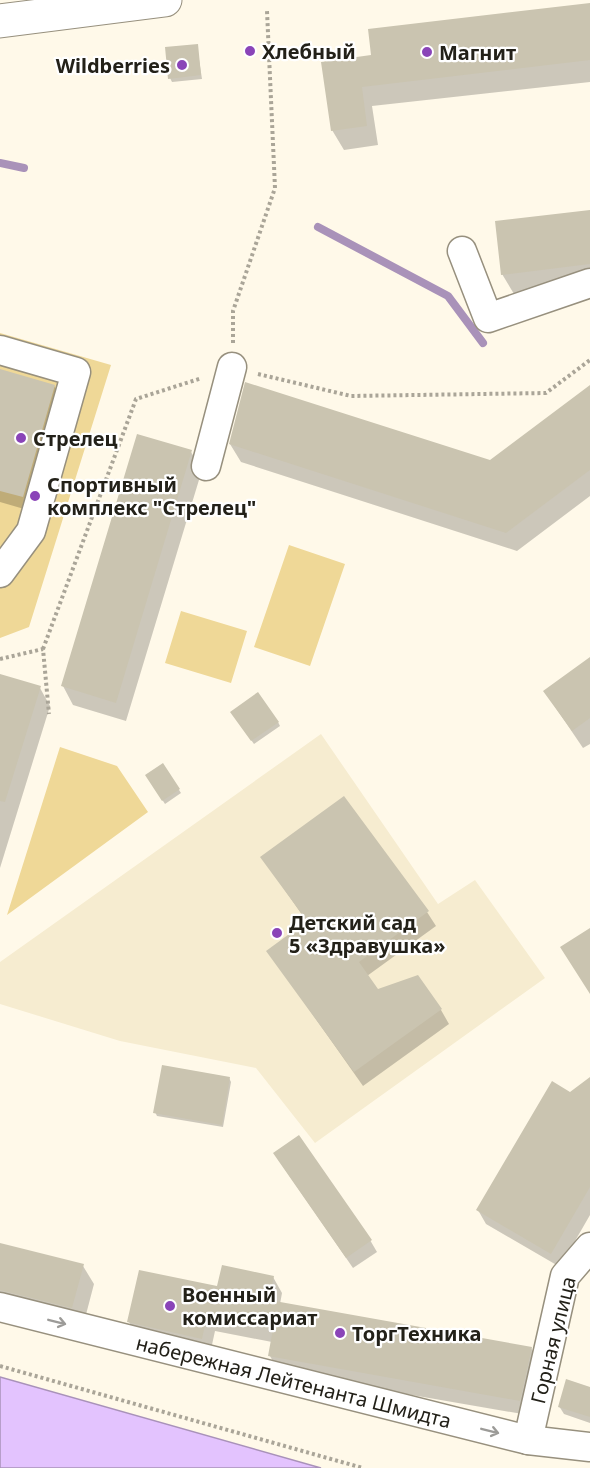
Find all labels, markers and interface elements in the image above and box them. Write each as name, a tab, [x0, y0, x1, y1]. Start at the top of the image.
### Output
place label: Хлебный	[262, 38, 356, 65]
place label: Магнит	[439, 39, 516, 66]
marker: Хлебный	[243, 44, 257, 58]
marker: Магнит	[420, 45, 434, 59]
place label: Wildberries	[56, 52, 170, 79]
marker: Wildberries	[175, 58, 189, 72]
place label: Стрелец	[33, 425, 118, 452]
marker: Стрелец	[14, 431, 28, 445]
place label: Спортивный комплекс "Стрелец"	[47, 471, 256, 521]
marker: Спортивный комплекс "Стрелец"	[28, 489, 42, 503]
place label: Детский сад 5 «Здравушка»	[289, 909, 445, 959]
marker: Детский сад 5 «Здравушка»	[270, 926, 284, 940]
street label: Горная улица	[524, 1274, 582, 1406]
place label: Военный комиссариат	[182, 1281, 317, 1331]
marker: Военный комиссариат	[163, 1299, 177, 1313]
one-way arrow	[47, 1316, 66, 1328]
place label: ТоргТехника	[352, 1320, 481, 1347]
marker: ТоргТехника	[333, 1326, 347, 1340]
street label: набережная Лейтенанта Шмидта	[133, 1328, 454, 1434]
one-way arrow	[480, 1425, 499, 1437]

